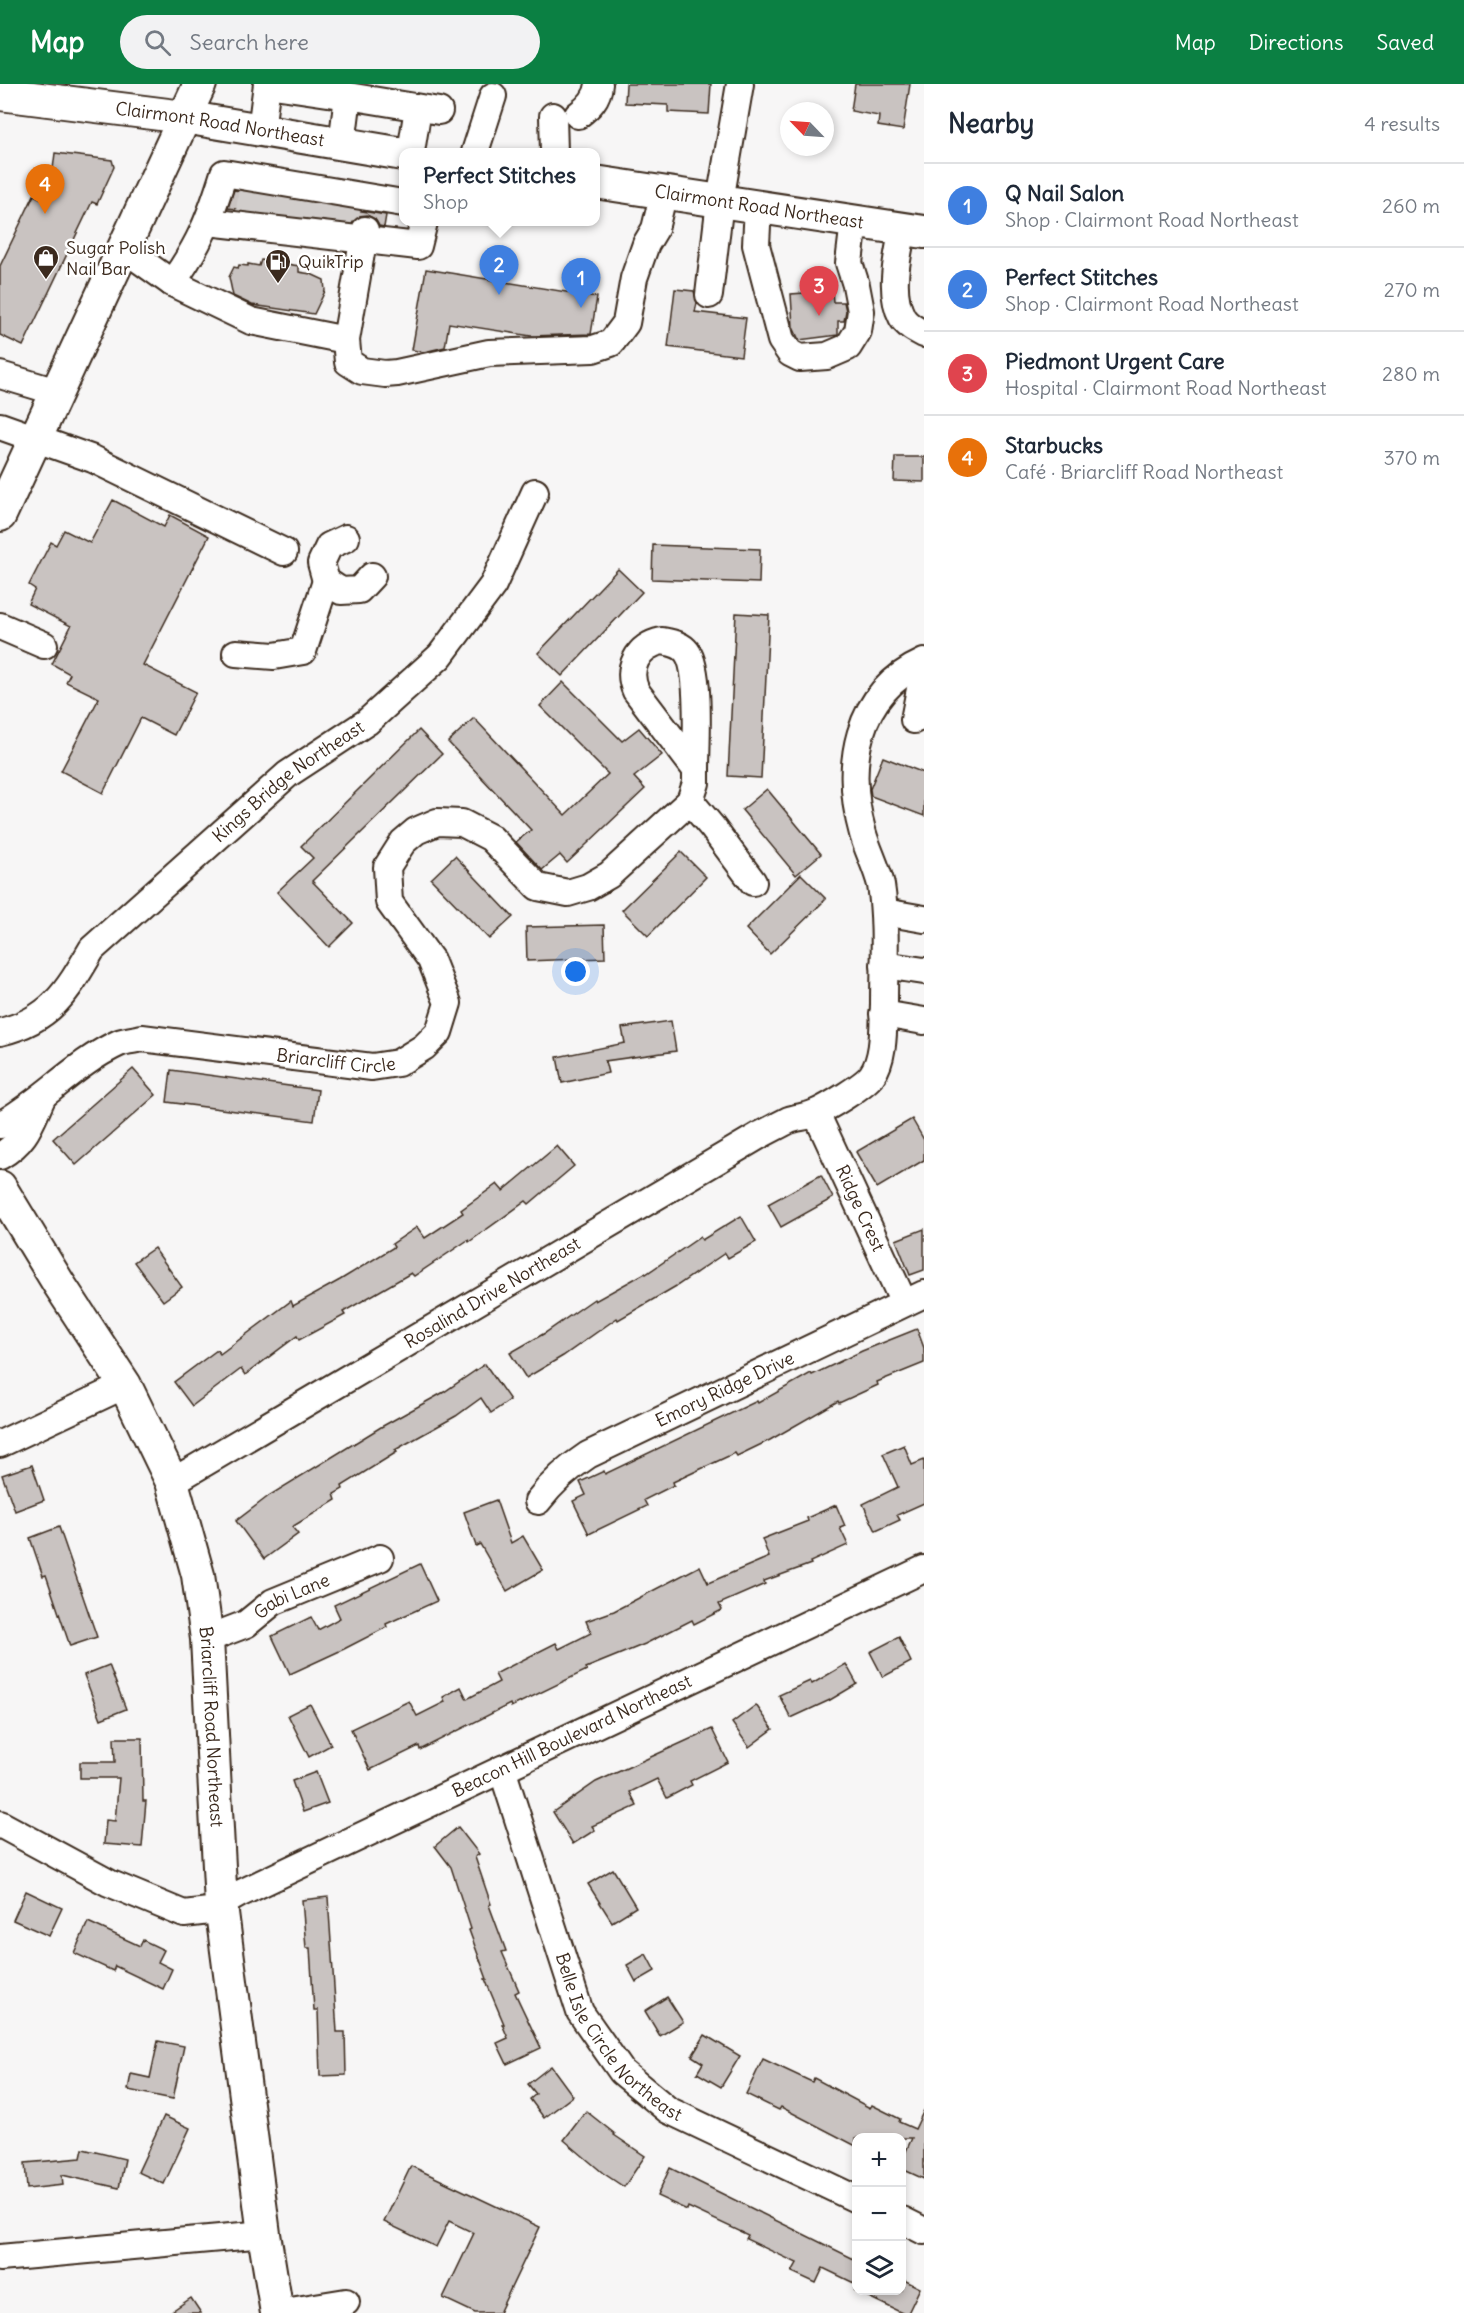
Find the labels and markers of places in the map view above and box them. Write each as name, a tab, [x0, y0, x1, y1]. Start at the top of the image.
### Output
pin: 4	[26, 164, 64, 214]
place label: Sugar Polish Nail Bar	[66, 236, 166, 280]
shop icon: Sugar Polish Nail Bar	[31, 243, 61, 281]
pin: 2	[480, 246, 518, 295]
fuel station icon: QuikTrip	[263, 247, 293, 285]
place label: QuikTrip	[298, 250, 364, 273]
pin: 1	[562, 258, 600, 308]
pin: 3	[800, 266, 838, 316]

